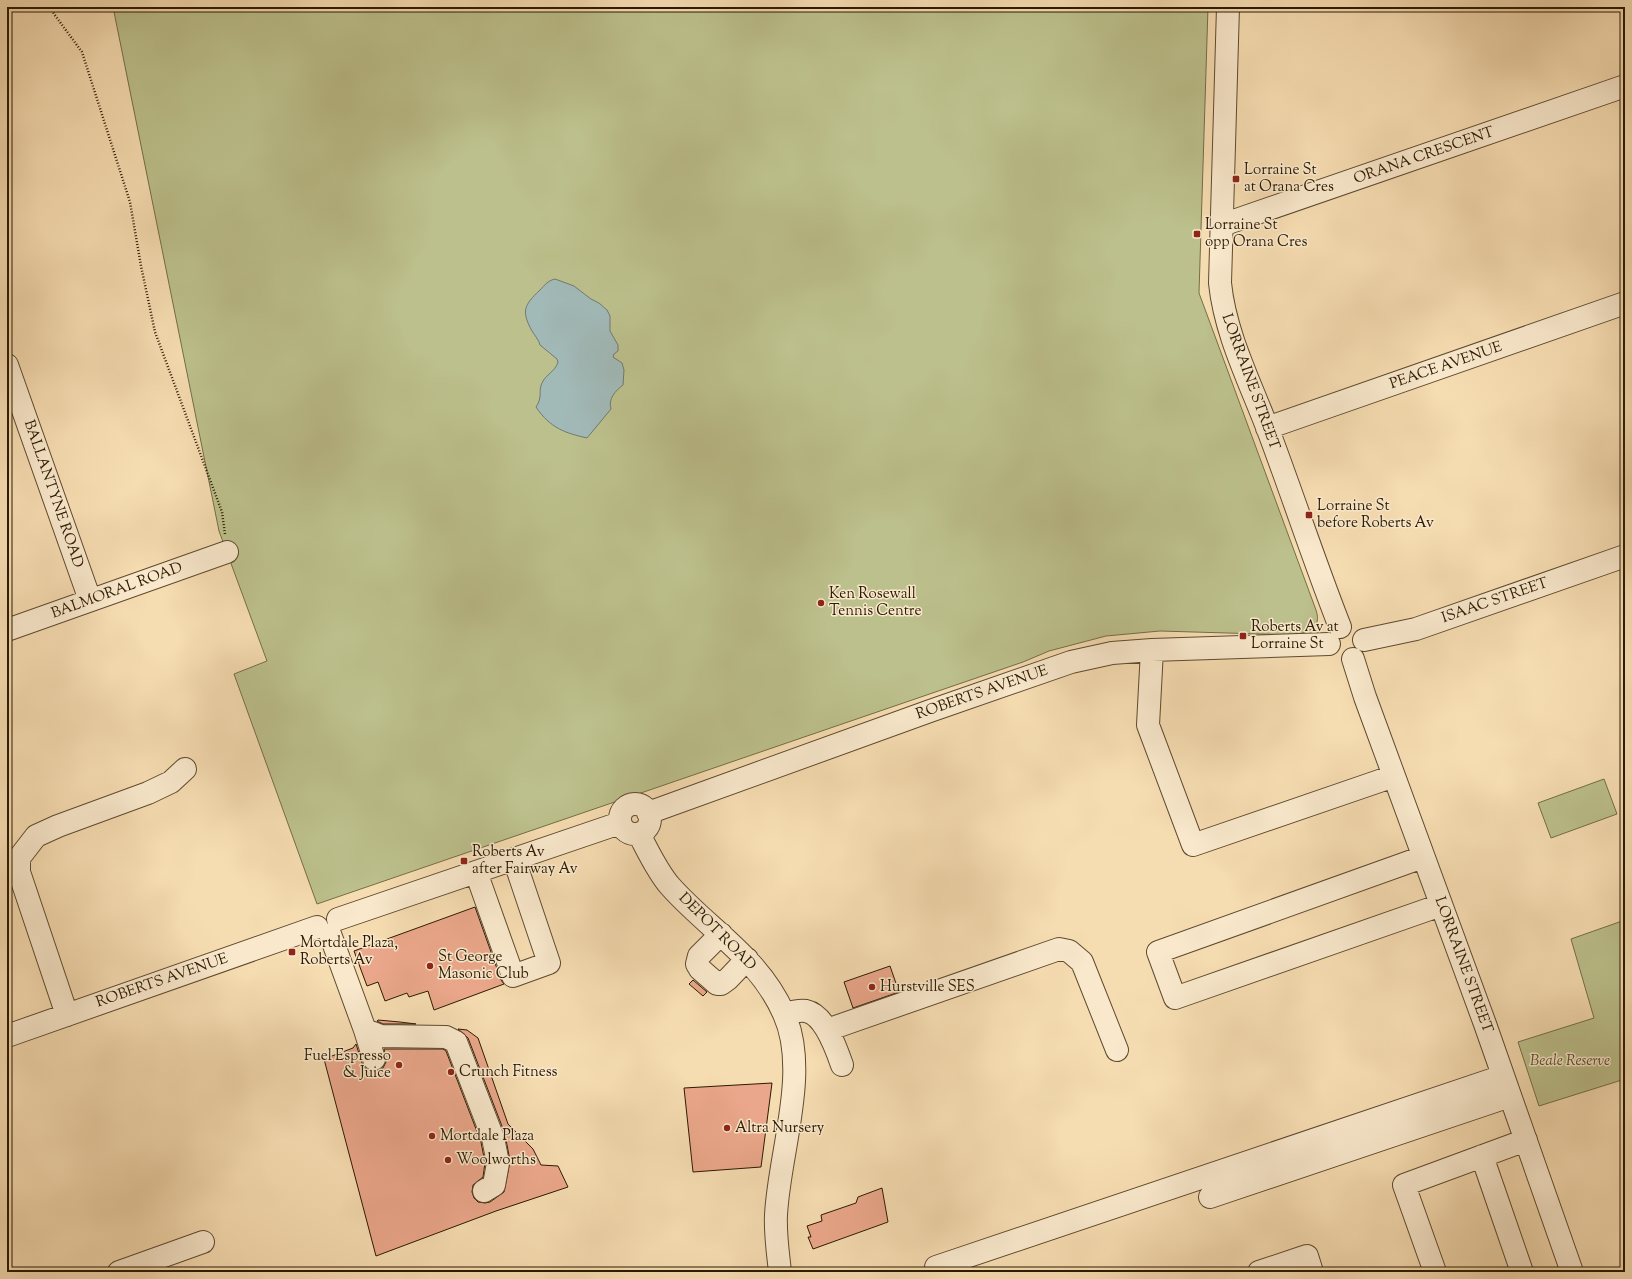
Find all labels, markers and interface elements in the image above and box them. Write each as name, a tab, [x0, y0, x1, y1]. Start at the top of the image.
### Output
street label: ORANA CRESCENT	[1351, 122, 1498, 190]
place label: Lorraine St at Orana Cres	[1244, 160, 1334, 198]
marker: Lorraine St at Orana Cres	[1231, 174, 1241, 184]
place label: Lorraine St opp Orana Cres	[1205, 215, 1308, 253]
marker: Lorraine St opp Orana Cres	[1192, 229, 1202, 239]
street label: LORRAINE STREET	[1216, 311, 1285, 453]
street label: PEACE AVENUE	[1387, 337, 1505, 395]
street label: BALLANTYNE ROAD	[18, 417, 88, 571]
place label: Lorraine St before Roberts Av	[1317, 496, 1434, 534]
marker: Lorraine St before Roberts Av	[1304, 510, 1314, 520]
street label: BALMORAL ROAD	[48, 557, 186, 625]
street label: ISAAC STREET	[1439, 573, 1551, 629]
place label: Ken Rosewall Tennis Centre	[829, 584, 921, 622]
marker: Ken Rosewall Tennis Centre	[816, 598, 826, 608]
place label: Roberts Av at Lorraine St	[1251, 617, 1339, 655]
marker: Roberts Av at Lorraine St	[1238, 631, 1248, 641]
street label: ROBERTS AVENUE	[913, 661, 1051, 725]
place label: Roberts Av after Fairway Av	[472, 842, 578, 880]
marker: Roberts Av after Fairway Av	[459, 856, 469, 866]
street label: DEPOT ROAD	[673, 888, 761, 976]
street label: LORRAINE STREET	[1429, 894, 1498, 1036]
place label: Mortdale Plaza, Roberts Av	[300, 933, 398, 971]
marker: Mortdale Plaza, Roberts Av	[287, 947, 297, 957]
place label: St George Masonic Club	[438, 947, 529, 985]
street label: ROBERTS AVENUE	[93, 949, 231, 1013]
marker: St George Masonic Club	[425, 961, 435, 971]
place label: Hurstville SES	[880, 977, 975, 998]
marker: Hurstville SES	[867, 982, 877, 992]
place label: Fuel Espresso & Juice	[304, 1046, 391, 1084]
park label: Beale Reserve	[1530, 1051, 1610, 1072]
marker: Fuel Espresso & Juice	[394, 1060, 404, 1070]
place label: Crunch Fitness	[459, 1062, 558, 1083]
marker: Crunch Fitness	[446, 1067, 456, 1077]
place label: Altra Nursery	[735, 1118, 825, 1139]
marker: Altra Nursery	[722, 1123, 732, 1133]
place label: Mortdale Plaza	[440, 1126, 534, 1147]
marker: Mortdale Plaza	[427, 1131, 437, 1141]
place label: Woolworths	[456, 1150, 536, 1171]
marker: Woolworths	[443, 1155, 453, 1165]

